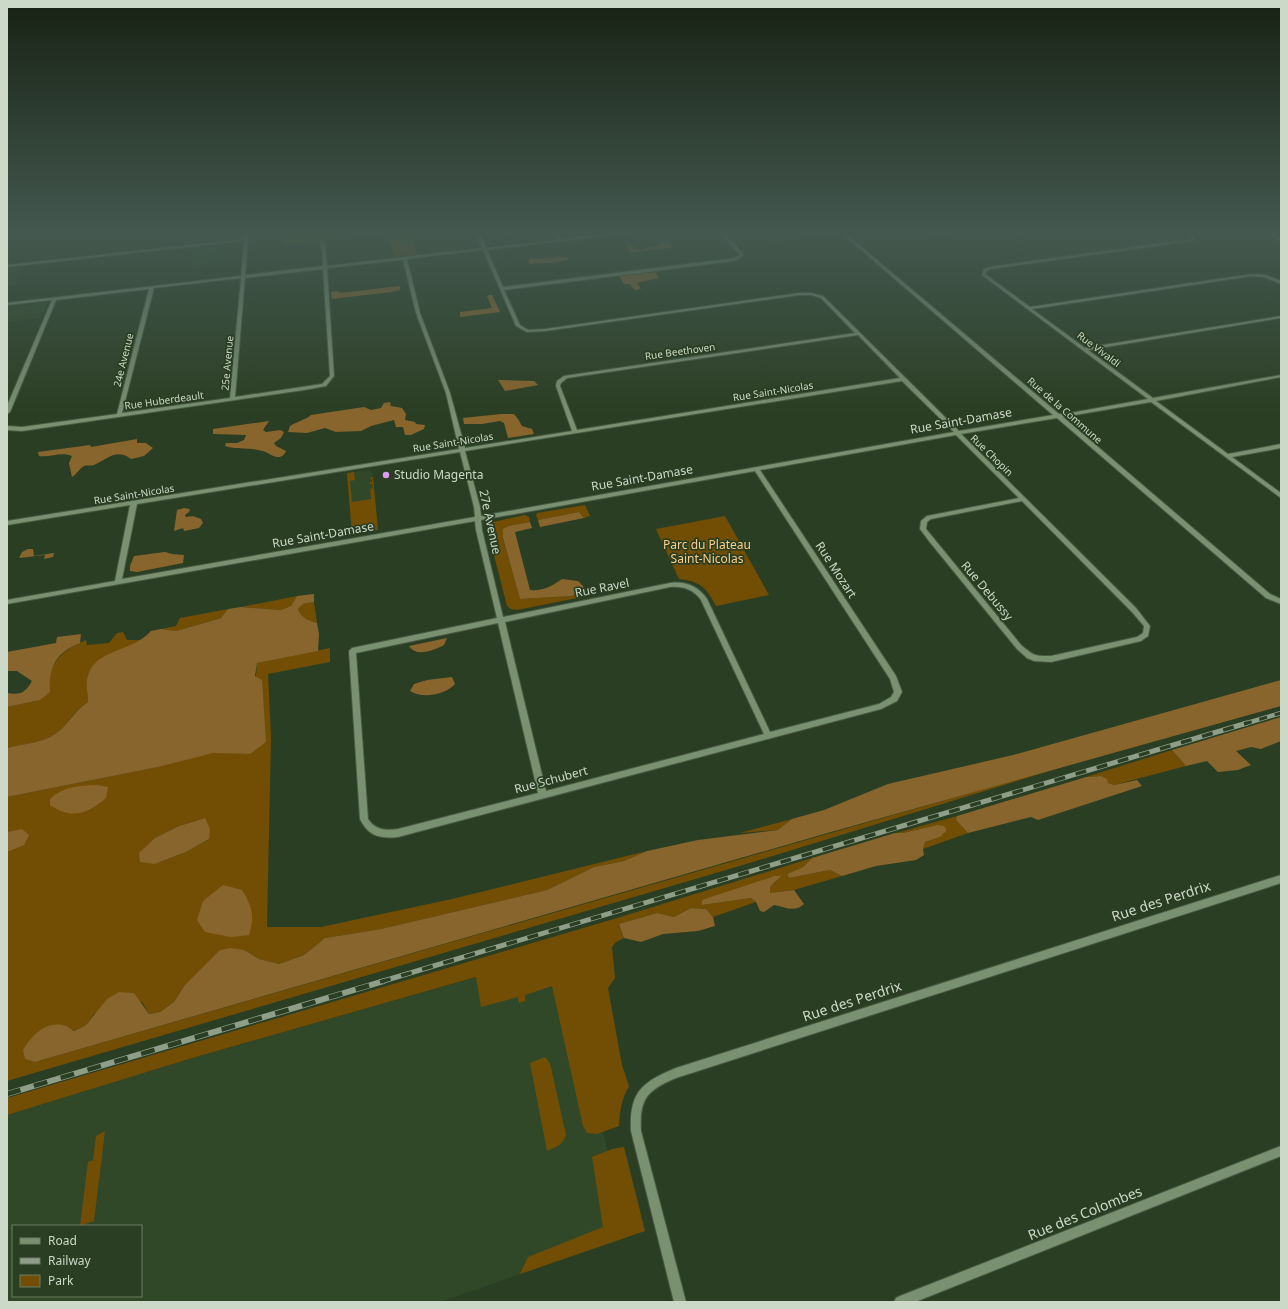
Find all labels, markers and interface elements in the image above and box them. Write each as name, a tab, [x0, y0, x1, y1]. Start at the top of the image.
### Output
street label: Rue Vivaldi	[1074, 328, 1124, 370]
street label: 24e Avenue	[110, 331, 137, 388]
street label: 25e Avenue	[218, 335, 236, 391]
street label: Rue Beethoven	[644, 339, 716, 363]
street label: Rue de la Commune	[1025, 374, 1106, 447]
street label: Rue Saint-Nicolas	[732, 378, 814, 404]
street label: Rue Huberdeault	[124, 387, 205, 412]
street label: Rue Saint-Damase	[909, 403, 1013, 438]
street label: Rue Saint-Nicolas	[412, 429, 494, 455]
street label: Rue Chopin	[968, 431, 1016, 479]
street label: Rue Saint-Damase	[590, 460, 694, 495]
place label: Studio Magenta	[394, 466, 483, 483]
marker: Studio Magenta	[381, 470, 391, 480]
street label: Rue Saint-Nicolas	[93, 481, 175, 507]
street label: 27e Avenue	[475, 488, 506, 556]
street label: Rue Saint-Damase	[271, 517, 375, 552]
park label: Parc du Plateau Saint-Nicolas	[663, 536, 751, 567]
street label: Rue Mozart	[812, 538, 861, 602]
street label: Rue Debussy	[958, 557, 1018, 625]
street label: Rue Ravel	[573, 574, 630, 601]
street label: Rue Schubert	[512, 761, 590, 797]
street label: Rue des Perdrix	[1109, 875, 1213, 925]
street label: Rue des Perdrix	[800, 975, 904, 1025]
street label: Rue des Colombes	[1025, 1181, 1145, 1244]
legend	[12, 1225, 142, 1297]
text: Road	[48, 1232, 77, 1249]
text: Railway	[48, 1252, 92, 1269]
text: Park	[48, 1272, 74, 1289]

